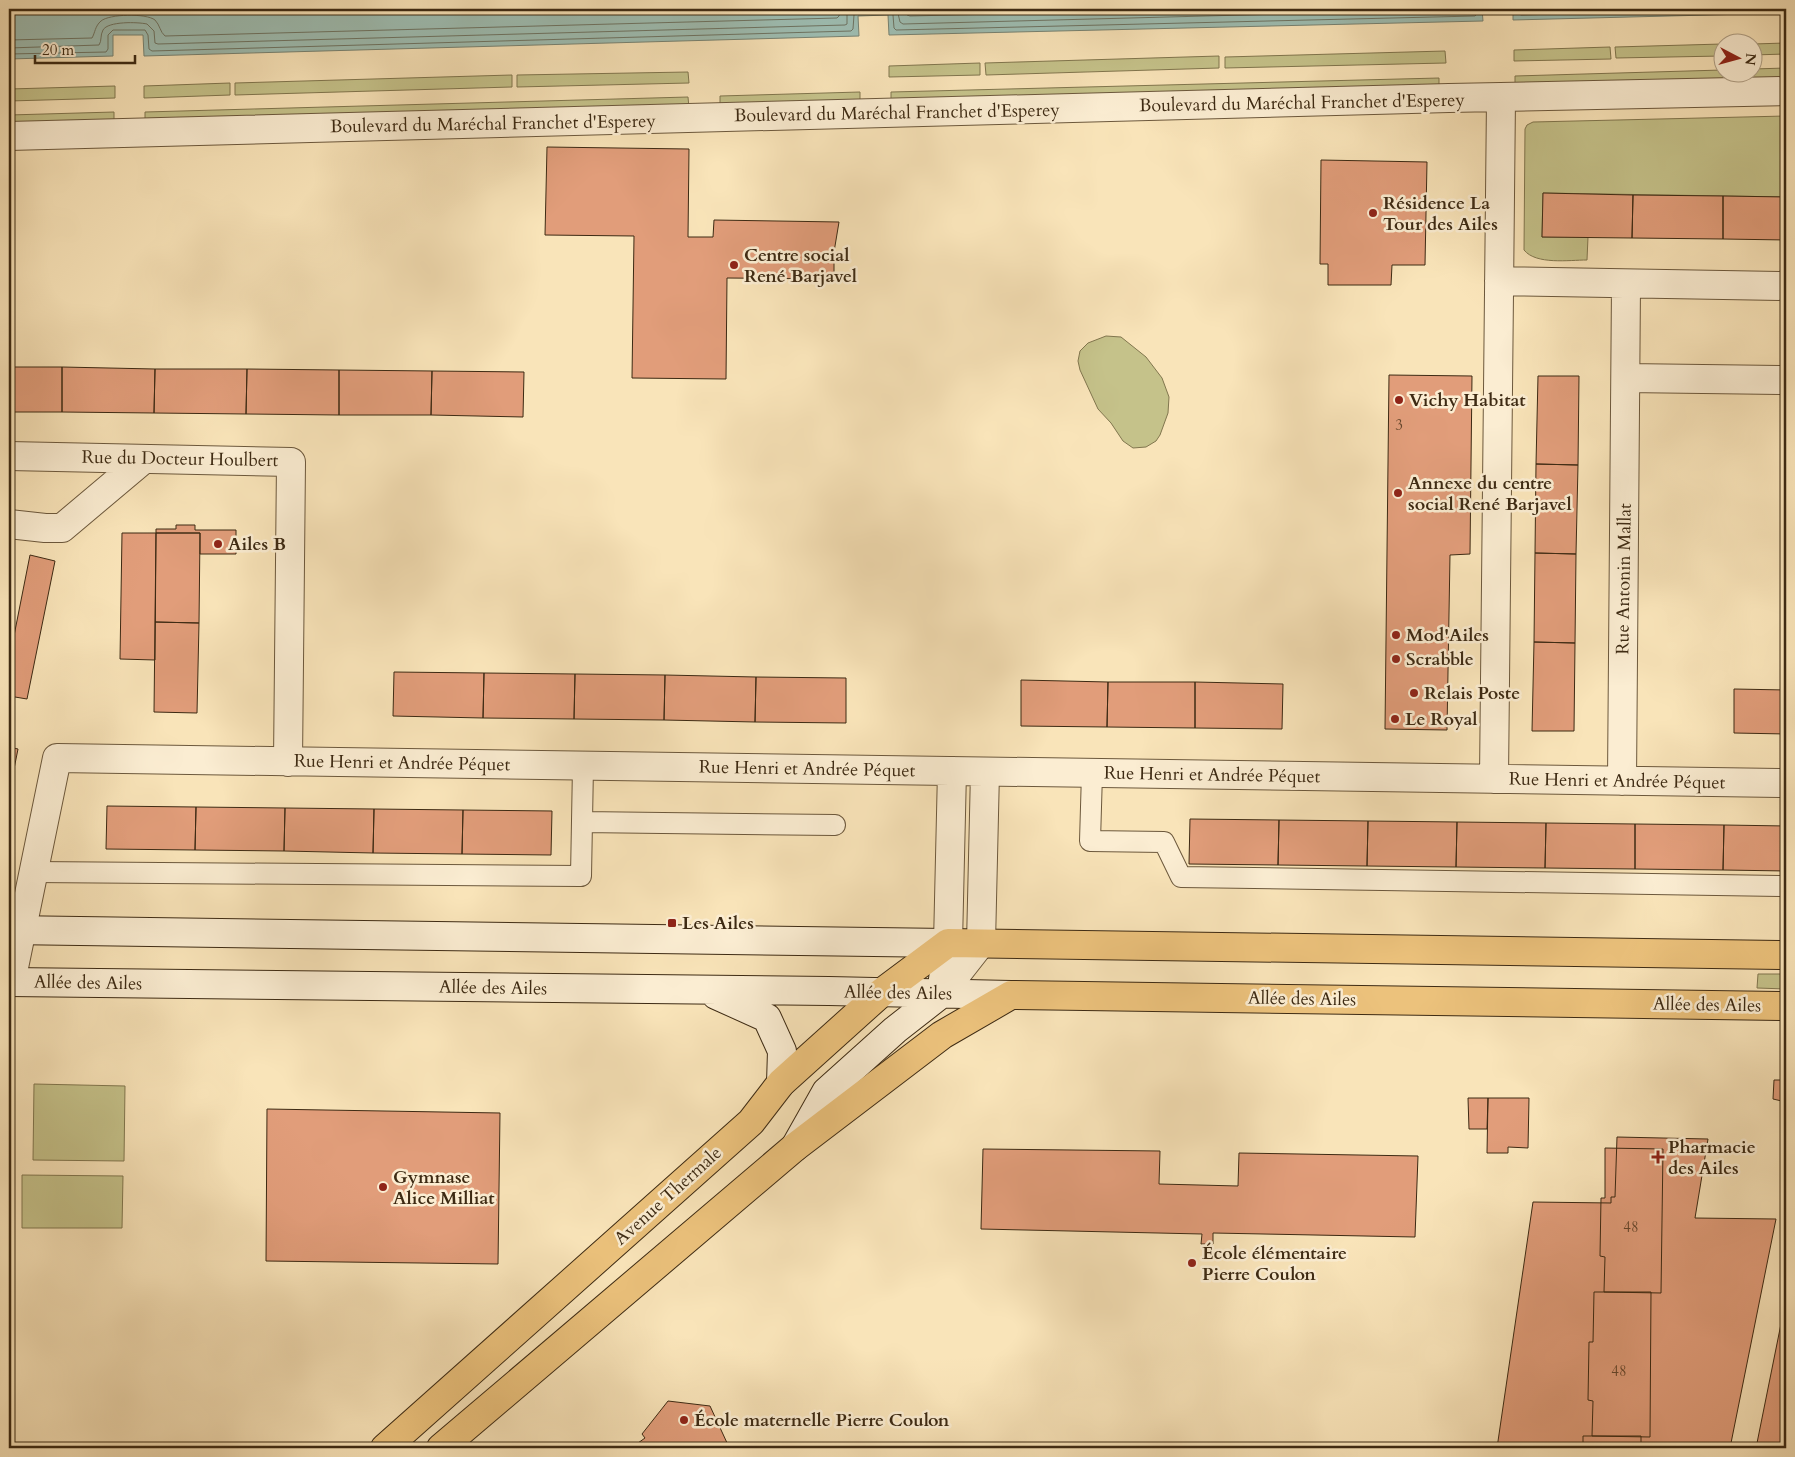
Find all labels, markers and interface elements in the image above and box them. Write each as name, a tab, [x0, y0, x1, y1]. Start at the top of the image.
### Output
scale bar	[35, 32, 135, 64]
north arrow	[1712, 32, 1762, 82]
text: 20 m	[42, 40, 74, 60]
text: N	[1740, 52, 1761, 66]
street label: Boulevard du Maréchal Franchet d'Esperey	[1139, 88, 1466, 118]
street label: Boulevard du Maréchal Franchet d'Esperey	[734, 98, 1061, 128]
street label: Boulevard du Maréchal Franchet d'Esperey	[330, 109, 657, 139]
place label: Résidence La Tour des Ailes	[1383, 191, 1498, 237]
marker: Résidence La Tour des Ailes	[1367, 207, 1379, 219]
place label: Centre social René Barjavel	[744, 243, 857, 289]
marker: Centre social René Barjavel	[728, 259, 740, 271]
place label: Vichy Habitat	[1409, 388, 1526, 413]
marker: Vichy Habitat	[1393, 394, 1405, 406]
house number: 3	[1395, 415, 1403, 435]
street label: Rue du Docteur Houlbert	[81, 445, 279, 473]
place label: Annexe du centre social René Barjavel	[1408, 471, 1572, 517]
marker: Annexe du centre social René Barjavel	[1392, 487, 1404, 499]
street label: Rue Antonin Mallat	[1610, 503, 1638, 655]
place label: Ailes B	[228, 532, 286, 557]
marker: Ailes B	[212, 538, 224, 550]
place label: Mod'Ailes	[1406, 623, 1489, 648]
marker: Mod'Ailes	[1390, 629, 1402, 641]
place label: Scrabble	[1406, 647, 1474, 672]
marker: Scrabble	[1390, 653, 1402, 665]
place label: Relais Poste	[1424, 681, 1520, 706]
marker: Relais Poste	[1408, 687, 1420, 699]
place label: Le Royal	[1405, 707, 1478, 732]
marker: Le Royal	[1389, 713, 1401, 725]
street label: Rue Henri et Andrée Péquet	[294, 749, 511, 777]
street label: Rue Henri et Andrée Péquet	[699, 755, 916, 783]
street label: Rue Henri et Andrée Péquet	[1104, 761, 1321, 789]
street label: Rue Henri et Andrée Péquet	[1509, 767, 1726, 795]
place label: Les Ailes	[682, 911, 754, 936]
marker: Les Ailes	[666, 917, 678, 929]
street label: Allée des Ailes	[34, 970, 142, 996]
street label: Allée des Ailes	[439, 975, 547, 1001]
street label: Allée des Ailes	[844, 980, 952, 1006]
street label: Allée des Ailes	[1248, 986, 1356, 1012]
street label: Allée des Ailes	[1653, 992, 1761, 1018]
place label: Pharmacie des Ailes	[1668, 1135, 1756, 1181]
street label: Avenue Thermale	[609, 1141, 727, 1251]
marker: Pharmacie des Ailes	[1652, 1151, 1664, 1163]
place label: Gymnase Alice Milliat	[393, 1165, 495, 1211]
marker: Gymnase Alice Milliat	[377, 1181, 389, 1193]
house number: 48	[1623, 1217, 1639, 1237]
place label: École élémentaire Pierre Coulon	[1202, 1241, 1347, 1287]
marker: École élémentaire Pierre Coulon	[1186, 1257, 1198, 1269]
house number: 48	[1611, 1361, 1627, 1381]
place label: École maternelle Pierre Coulon	[694, 1408, 950, 1433]
marker: École maternelle Pierre Coulon	[678, 1414, 690, 1426]

